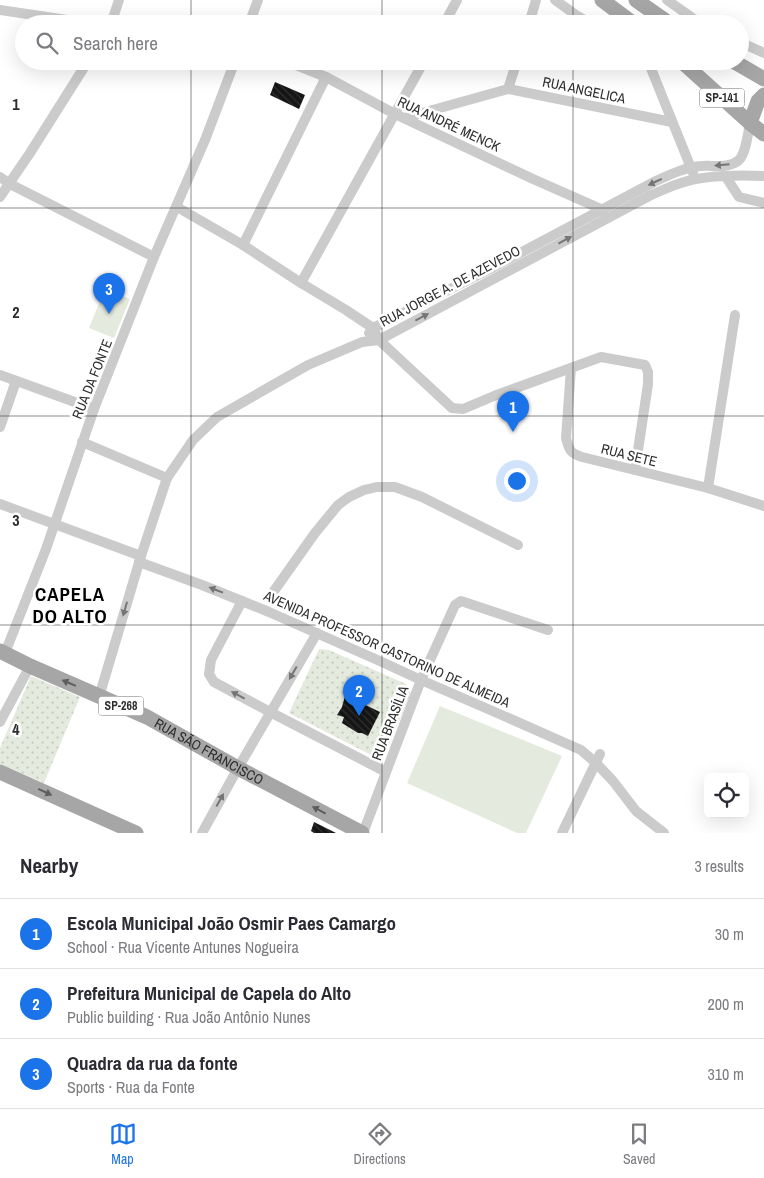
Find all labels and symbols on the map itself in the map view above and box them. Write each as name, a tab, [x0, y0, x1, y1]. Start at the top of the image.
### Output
street label: RUA ANGELICA	[541, 72, 627, 108]
road number: SP-141	[700, 89, 744, 108]
street label: RUA ANDRÉ MENCK	[395, 92, 503, 156]
text: 1	[12, 93, 20, 115]
one-way arrow	[714, 161, 730, 169]
one-way arrow	[648, 178, 662, 186]
one-way arrow	[558, 236, 572, 244]
street label: RUA JORGE A. DE AZEVEDO	[377, 241, 523, 331]
pin: 3	[93, 273, 125, 314]
text: 2	[12, 301, 20, 323]
one-way arrow	[415, 313, 429, 321]
street label: RUA DA FONTE	[68, 337, 116, 421]
pin: 1	[497, 391, 529, 432]
street label: RUA SETE	[599, 439, 659, 471]
your location	[504, 468, 530, 494]
text: 3	[12, 509, 20, 531]
district label: CAPELA DO ALTO	[32, 581, 108, 629]
one-way arrow	[209, 586, 223, 594]
street label: AVENIDA PROFESSOR CASTORINO DE ALMEIDA	[260, 586, 513, 712]
one-way arrow	[121, 601, 129, 616]
one-way arrow	[289, 666, 298, 679]
pin: 2	[343, 675, 375, 716]
one-way arrow	[62, 678, 76, 686]
street label: RUA BRASÍLIA	[368, 683, 413, 763]
one-way arrow	[230, 691, 245, 699]
road number: SP-268	[98, 696, 144, 716]
street label: RUA SÃO FRANCISCO	[151, 714, 267, 789]
text: 4	[12, 718, 20, 740]
one-way arrow	[38, 788, 52, 796]
one-way arrow	[216, 793, 224, 808]
one-way arrow	[312, 806, 326, 814]

